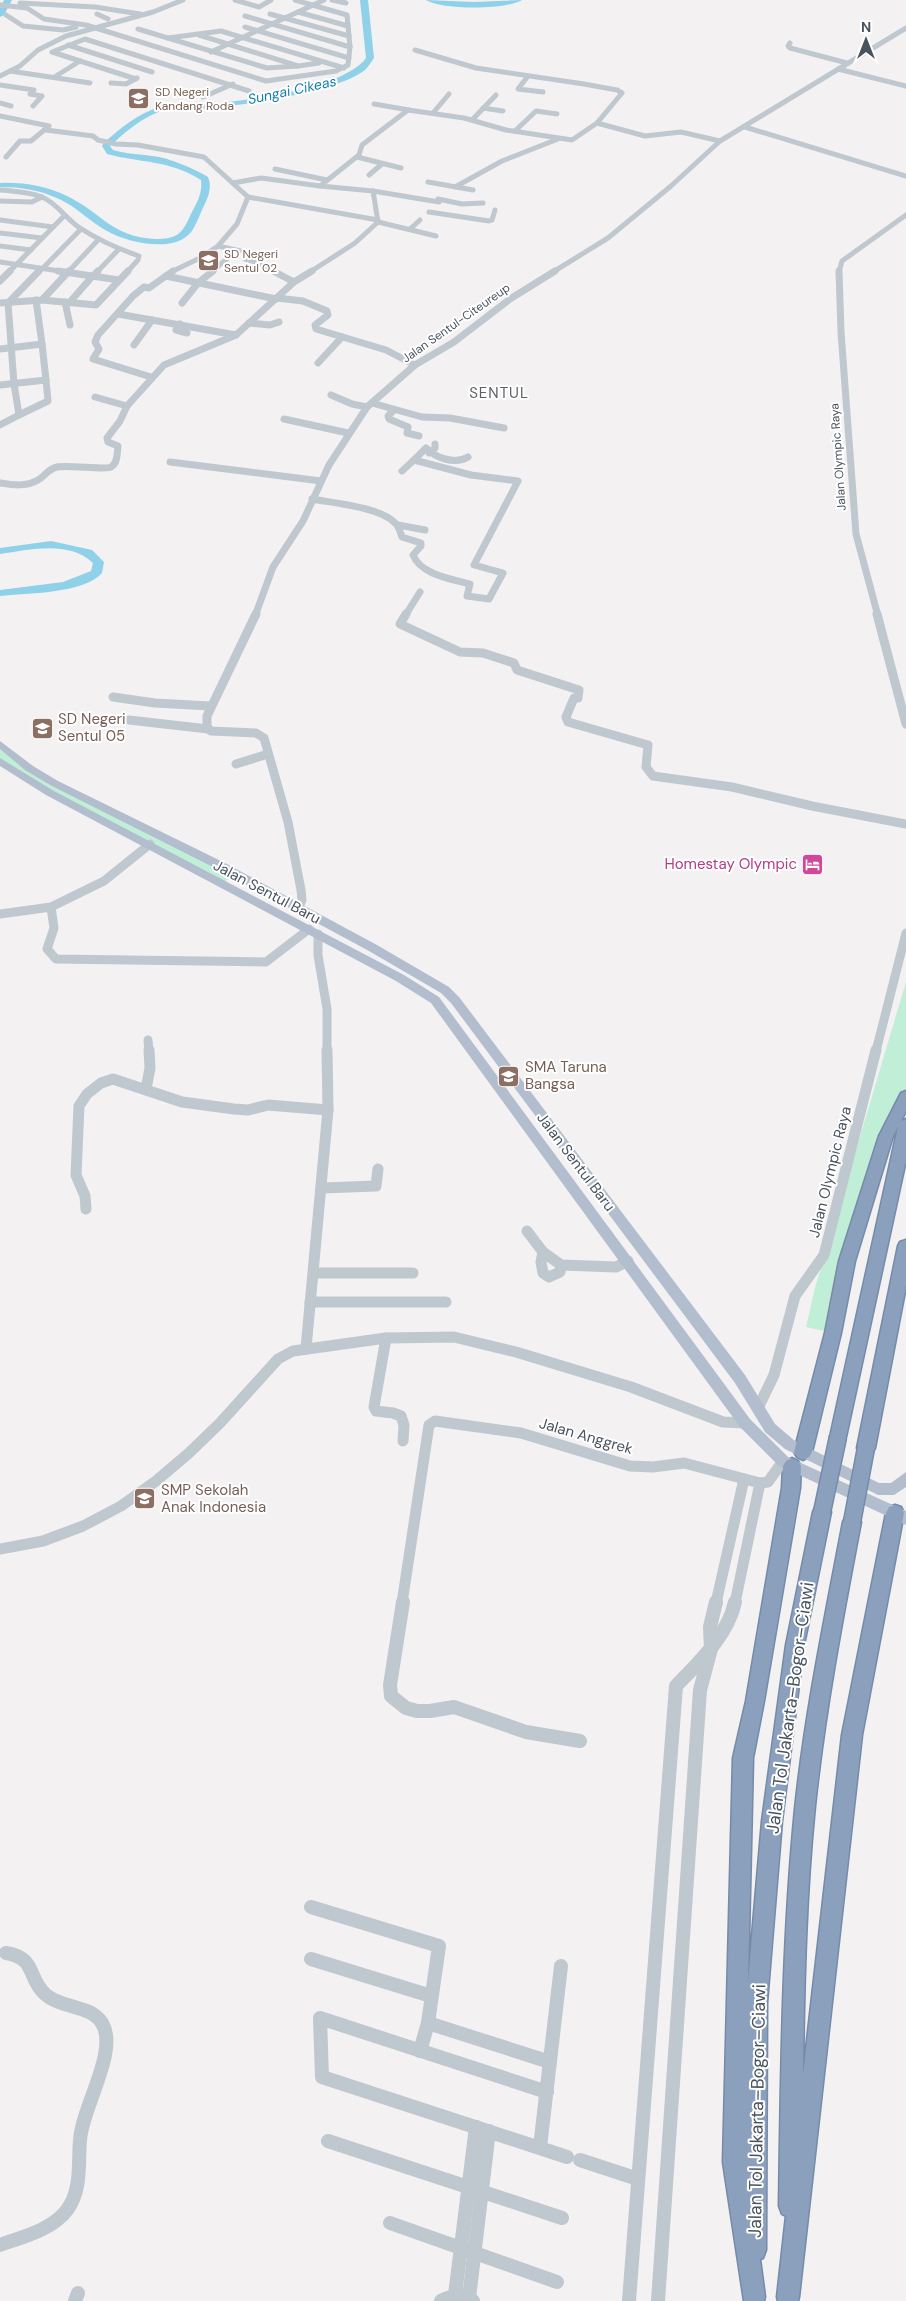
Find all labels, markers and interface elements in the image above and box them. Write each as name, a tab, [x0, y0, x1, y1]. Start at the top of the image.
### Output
north arrow	[841, 15, 891, 65]
text: N	[861, 18, 871, 36]
water label: Sungai Cikeas	[246, 72, 338, 108]
place label: SD Negeri Kandang Roda	[155, 84, 234, 114]
school or university icon: SD Negeri Kandang Roda	[127, 87, 151, 111]
place label: SD Negeri Sentul 02	[224, 246, 278, 276]
school or university icon: SD Negeri Sentul 02	[196, 249, 220, 273]
street label: Jalan Sentul-Citeureup	[399, 280, 513, 366]
district label: SENTUL	[469, 383, 529, 403]
street label: Jalan Olympic Raya	[826, 403, 850, 511]
place label: SD Negeri Sentul 05	[58, 709, 126, 746]
school or university icon: SD Negeri Sentul 05	[30, 716, 54, 740]
hotel icon: Homestay Olympic	[801, 852, 825, 876]
place label: Homestay Olympic	[664, 854, 797, 874]
street label: Jalan Sentul Baru	[210, 855, 324, 929]
place label: SMA Taruna Bangsa	[525, 1057, 607, 1094]
school or university icon: SMA Taruna Bangsa	[497, 1064, 521, 1088]
street label: Jalan Olympic Raya	[804, 1104, 856, 1240]
street label: Jalan Sentul Baru	[532, 1109, 620, 1215]
street label: Jalan Anggrek	[537, 1413, 636, 1459]
place label: SMP Sekolah Anak Indonesia	[161, 1480, 266, 1517]
school or university icon: SMP Sekolah Anak Indonesia	[133, 1487, 157, 1511]
street label: Jalan Tol Jakarta–Bogor–Ciawi	[760, 1581, 820, 1835]
street label: Jalan Tol Jakarta–Bogor–Ciawi	[743, 1984, 771, 2238]

